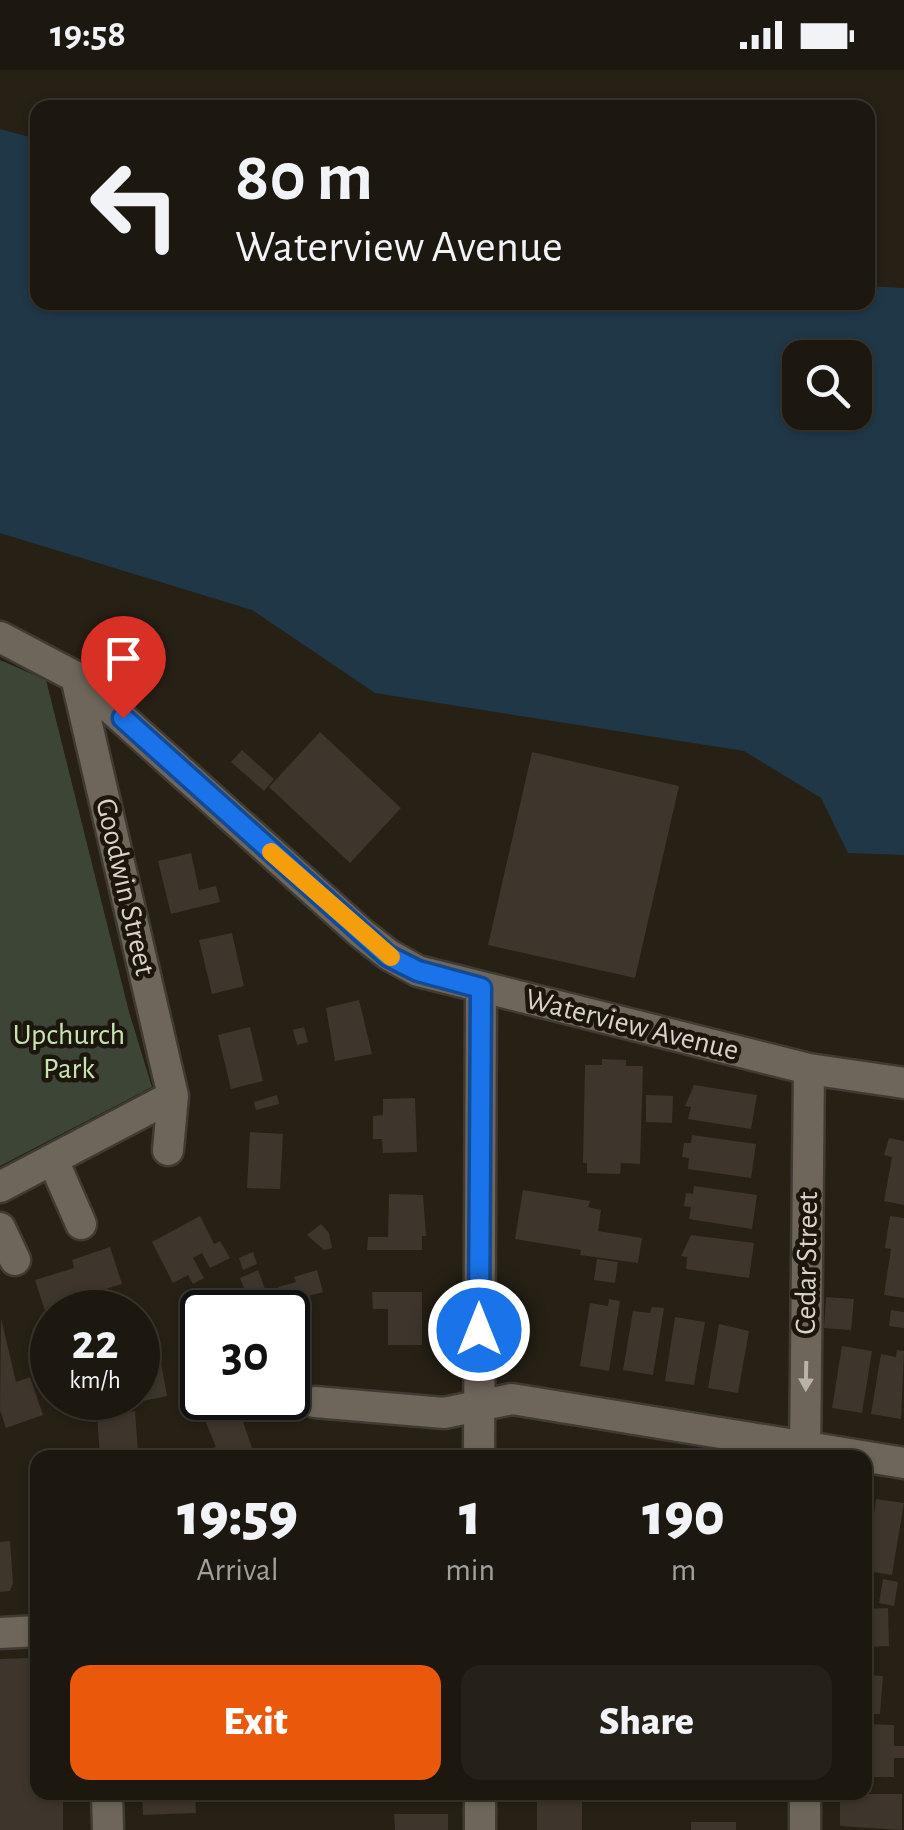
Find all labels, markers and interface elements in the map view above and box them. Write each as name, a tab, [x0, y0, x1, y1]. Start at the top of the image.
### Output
text: 19:58	[50, 16, 126, 54]
icon: left	[70, 140, 200, 270]
text: 80 m	[235, 143, 373, 213]
text: Waterview Avenue	[235, 225, 563, 270]
map controls	[782, 340, 872, 430]
button: search	[782, 340, 872, 430]
pin	[81, 616, 166, 719]
icon: arrive	[96, 631, 151, 686]
street label: Goodwin Street	[90, 795, 160, 979]
street label: Waterview Avenue	[522, 984, 742, 1066]
park label: Upchurch Park	[13, 1020, 125, 1084]
street label: Cedar Street	[791, 1191, 823, 1335]
position arrow	[427, 1278, 531, 1382]
speed limit sign: 30	[180, 1290, 310, 1420]
text: 22	[71, 1318, 119, 1368]
one-way arrow	[798, 1361, 814, 1393]
text: km/h	[69, 1368, 121, 1393]
text: 19:59	[177, 1486, 298, 1546]
text: 1	[459, 1486, 481, 1546]
text: 190	[642, 1486, 725, 1546]
text: Arrival	[196, 1554, 279, 1586]
text: min	[445, 1554, 495, 1586]
text: m	[671, 1554, 696, 1586]
button: Exit	[70, 1665, 441, 1780]
button: Share	[461, 1665, 832, 1780]

